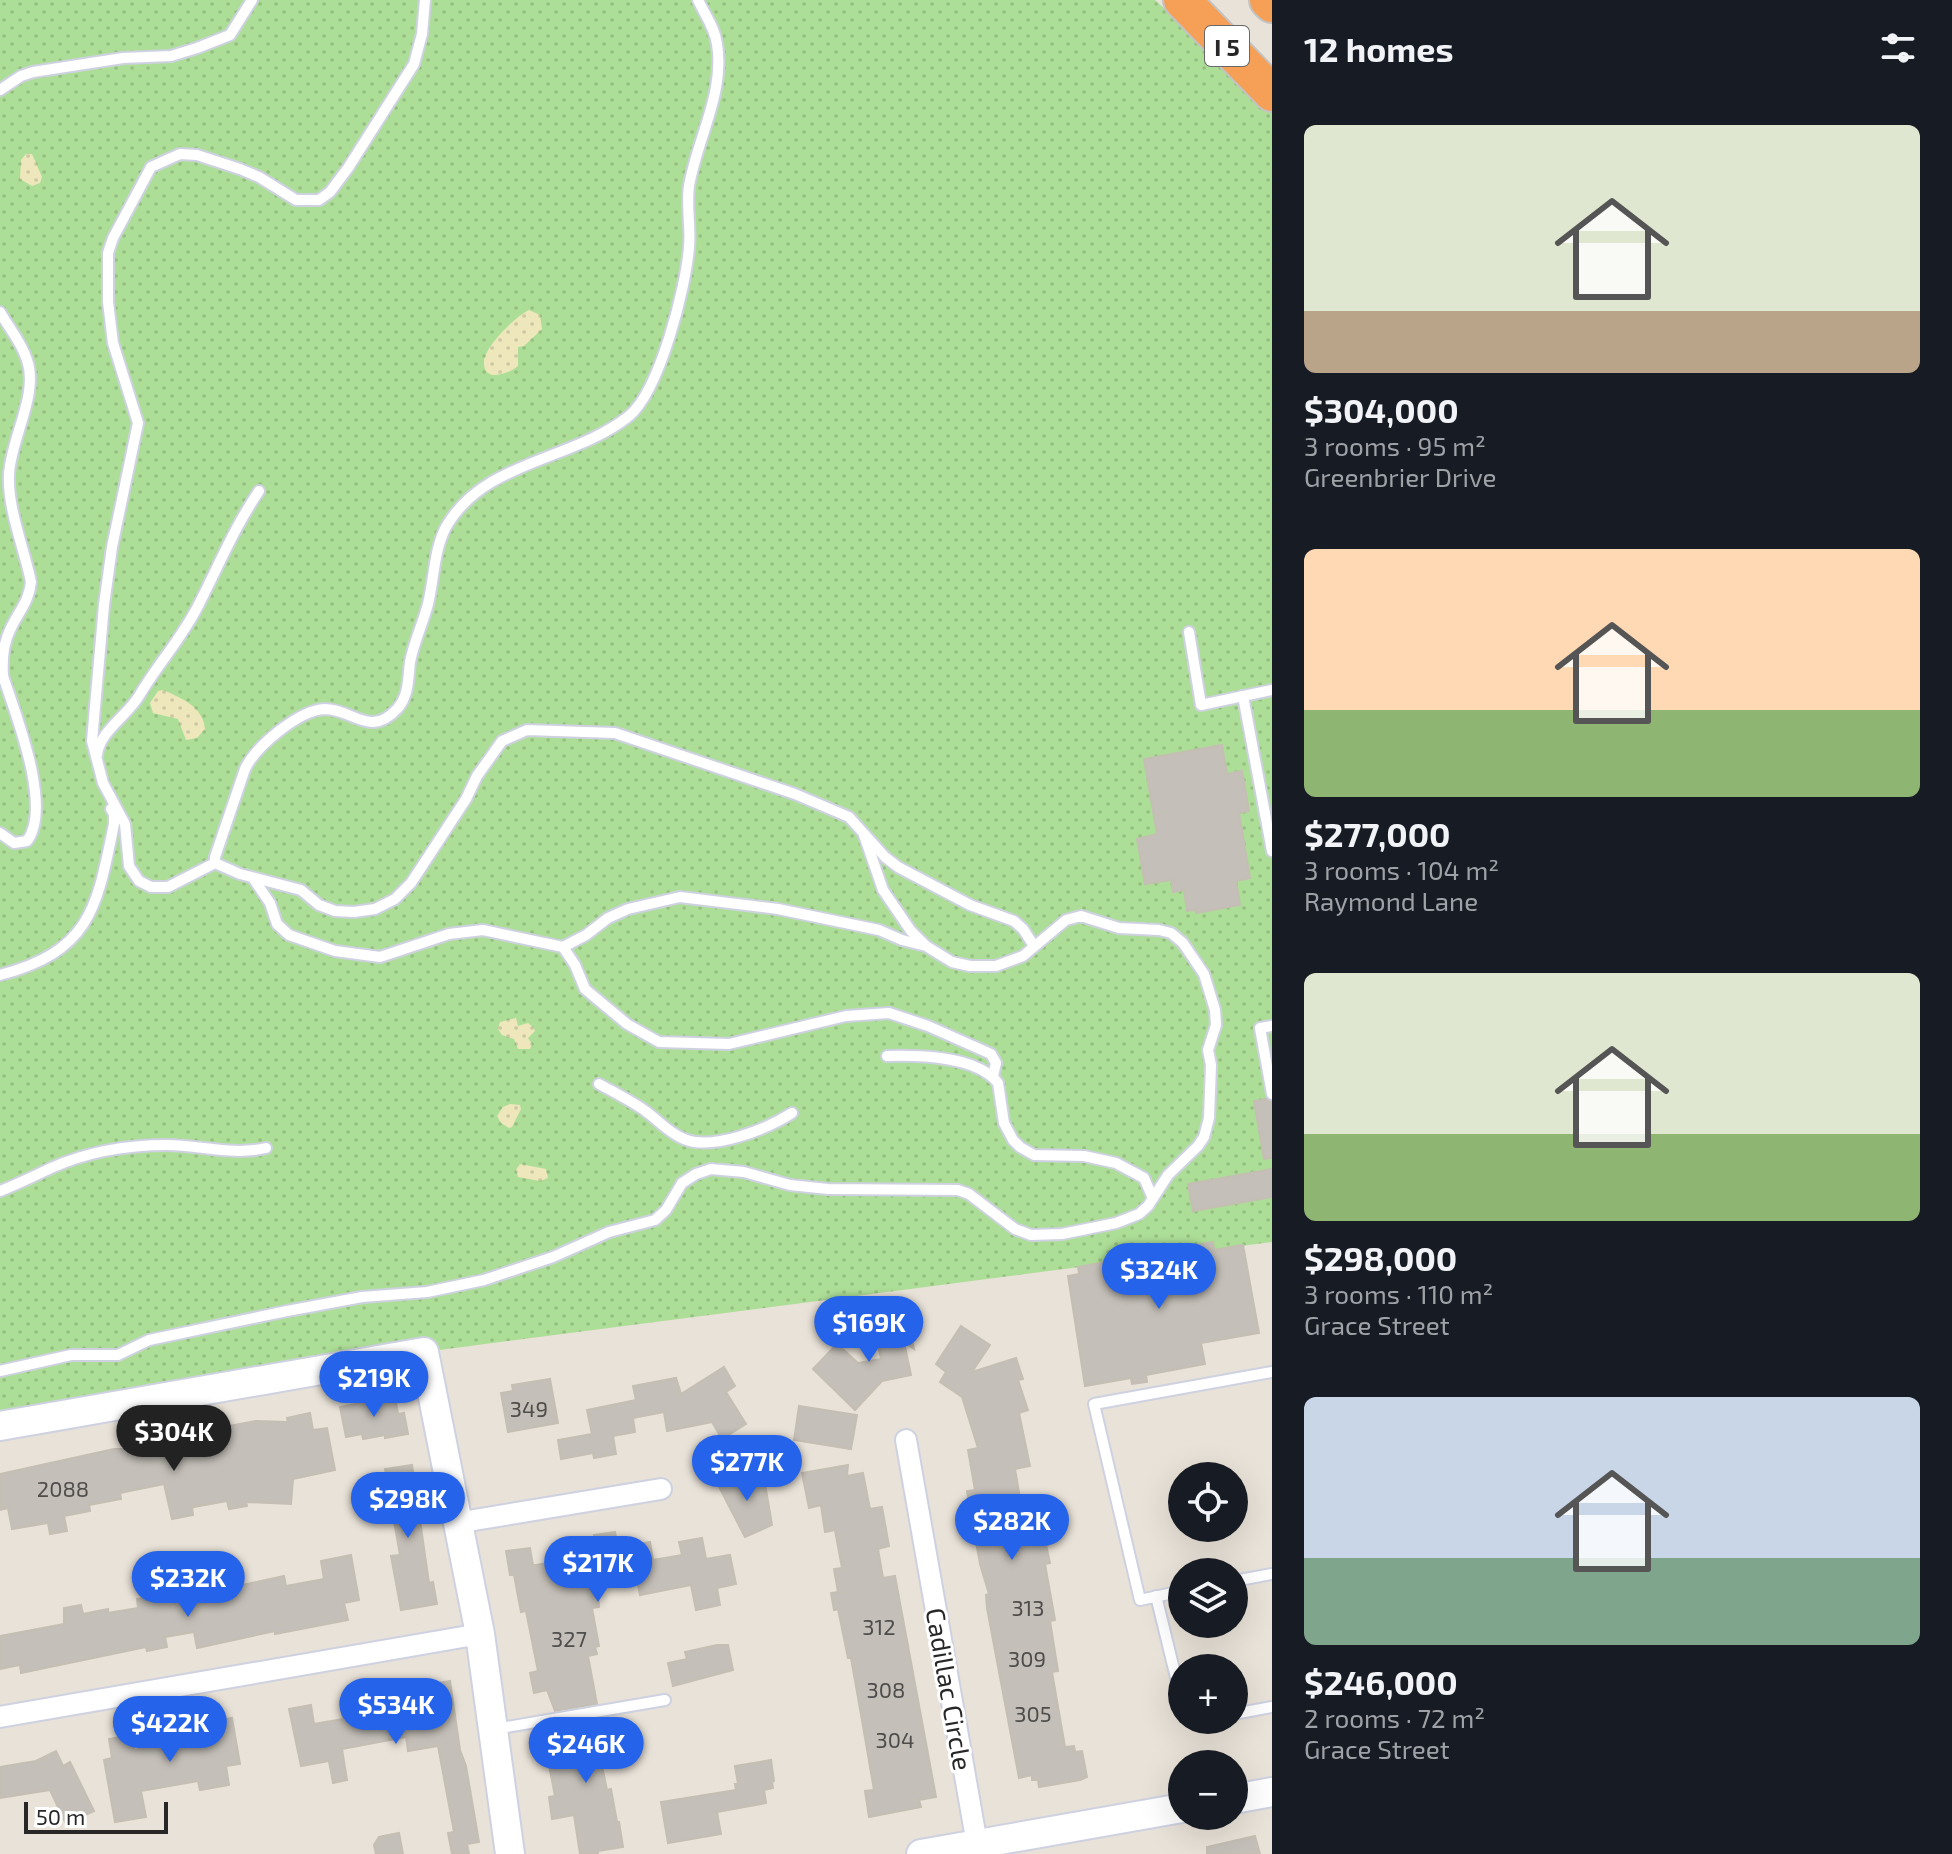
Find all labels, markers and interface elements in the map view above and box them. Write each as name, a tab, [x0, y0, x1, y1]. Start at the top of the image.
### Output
road number: I 5	[1205, 26, 1249, 66]
icon: filters	[1876, 26, 1920, 70]
text: 12 homes	[1304, 28, 1453, 69]
icon: home	[1540, 177, 1684, 321]
text: $304,000	[1304, 389, 1459, 430]
text: 3 rooms · 95 m²	[1304, 430, 1486, 461]
text: Greenbrier Drive	[1304, 461, 1497, 492]
icon: home	[1540, 601, 1684, 745]
text: $277,000	[1304, 813, 1451, 854]
text: 3 rooms · 104 m²	[1304, 854, 1499, 885]
text: Raymond Lane	[1304, 885, 1478, 916]
icon: home	[1540, 1025, 1684, 1169]
text: $298,000	[1304, 1237, 1457, 1278]
pin: $324K	[1103, 1243, 1215, 1311]
text: $324K	[1120, 1253, 1198, 1284]
text: 3 rooms · 110 m²	[1304, 1278, 1493, 1309]
pin: $169K	[813, 1296, 925, 1364]
text: $169K	[832, 1306, 906, 1337]
text: Grace Street	[1304, 1309, 1450, 1340]
pin: $219K	[318, 1351, 430, 1419]
text: $219K	[337, 1361, 411, 1392]
house number: 349	[510, 1395, 548, 1421]
pin: $304K	[118, 1405, 230, 1473]
text: $304K	[134, 1415, 214, 1446]
pin: $277K	[691, 1435, 803, 1503]
text: $277K	[710, 1445, 784, 1476]
icon: home	[1540, 1449, 1684, 1593]
map controls	[1168, 1462, 1248, 1830]
button: locate	[1168, 1462, 1248, 1542]
pin: $298K	[352, 1472, 464, 1540]
house number: 2088	[37, 1475, 89, 1501]
text: $298K	[369, 1482, 447, 1513]
pin: $282K	[956, 1494, 1068, 1562]
text: $282K	[973, 1504, 1051, 1535]
pin: $217K	[542, 1536, 654, 1604]
text: $217K	[562, 1546, 634, 1577]
pin: $232K	[132, 1551, 244, 1619]
button: layers	[1168, 1558, 1248, 1638]
text: $232K	[150, 1561, 226, 1592]
house number: 313	[1011, 1594, 1045, 1620]
street label: Cadillac Circle	[920, 1605, 980, 1773]
house number: 312	[862, 1613, 896, 1639]
house number: 327	[551, 1625, 587, 1651]
house number: 309	[1008, 1645, 1046, 1671]
button: +	[1168, 1654, 1248, 1734]
text: $246,000	[1304, 1661, 1458, 1702]
house number: 308	[867, 1676, 905, 1702]
pin: $534K	[340, 1678, 452, 1746]
text: $534K	[357, 1688, 435, 1719]
pin: $422K	[114, 1696, 226, 1764]
house number: 305	[1014, 1700, 1052, 1726]
text: 2 rooms · 72 m²	[1304, 1702, 1485, 1733]
text: $422K	[131, 1706, 209, 1737]
pin: $246K	[530, 1717, 642, 1785]
house number: 304	[875, 1726, 915, 1752]
text: $246K	[547, 1727, 625, 1758]
text: Grace Street	[1304, 1733, 1450, 1764]
button: −	[1168, 1750, 1248, 1830]
scale bar	[24, 1798, 168, 1834]
text: 50 m	[36, 1803, 85, 1829]

